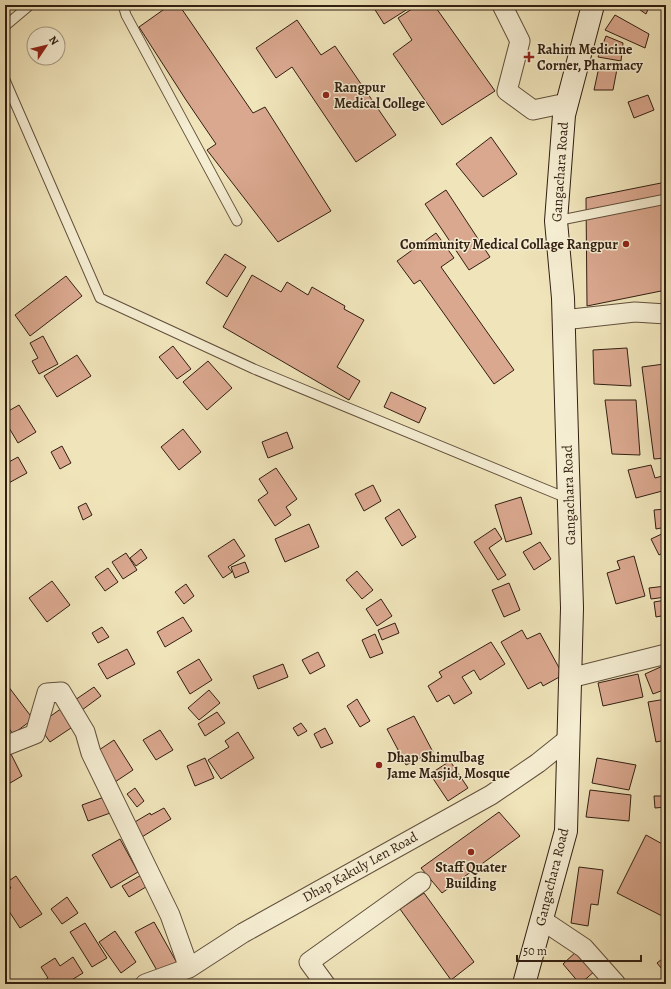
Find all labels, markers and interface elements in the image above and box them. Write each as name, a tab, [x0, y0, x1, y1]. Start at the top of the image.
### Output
north arrow	[26, 26, 66, 66]
text: N	[45, 33, 62, 48]
place label: Rahim Medicine Corner, Pharmacy	[537, 40, 643, 75]
marker: Rahim Medicine Corner, Pharmacy	[524, 52, 534, 62]
place label: Rangpur Medical College	[334, 78, 426, 113]
marker: Rangpur Medical College	[321, 90, 331, 100]
street label: Gangachara Road	[547, 121, 573, 223]
place label: Community Medical Collage Rangpur	[400, 235, 618, 254]
marker: Community Medical Collage Rangpur	[621, 239, 631, 249]
street label: Gangachara Road	[558, 444, 580, 545]
place label: Dhap Shimulbag Jame Masjid, Mosque	[387, 748, 511, 783]
marker: Dhap Shimulbag Jame Masjid, Mosque	[374, 760, 384, 770]
street label: Gangachara Road	[531, 826, 573, 928]
street label: Dhap Kakuly Len Road	[299, 827, 421, 907]
marker: Staff Quater Building	[466, 847, 476, 857]
place label: Staff Quater Building	[435, 858, 507, 893]
scale bar	[517, 937, 641, 963]
text: 50 m	[523, 943, 547, 959]

